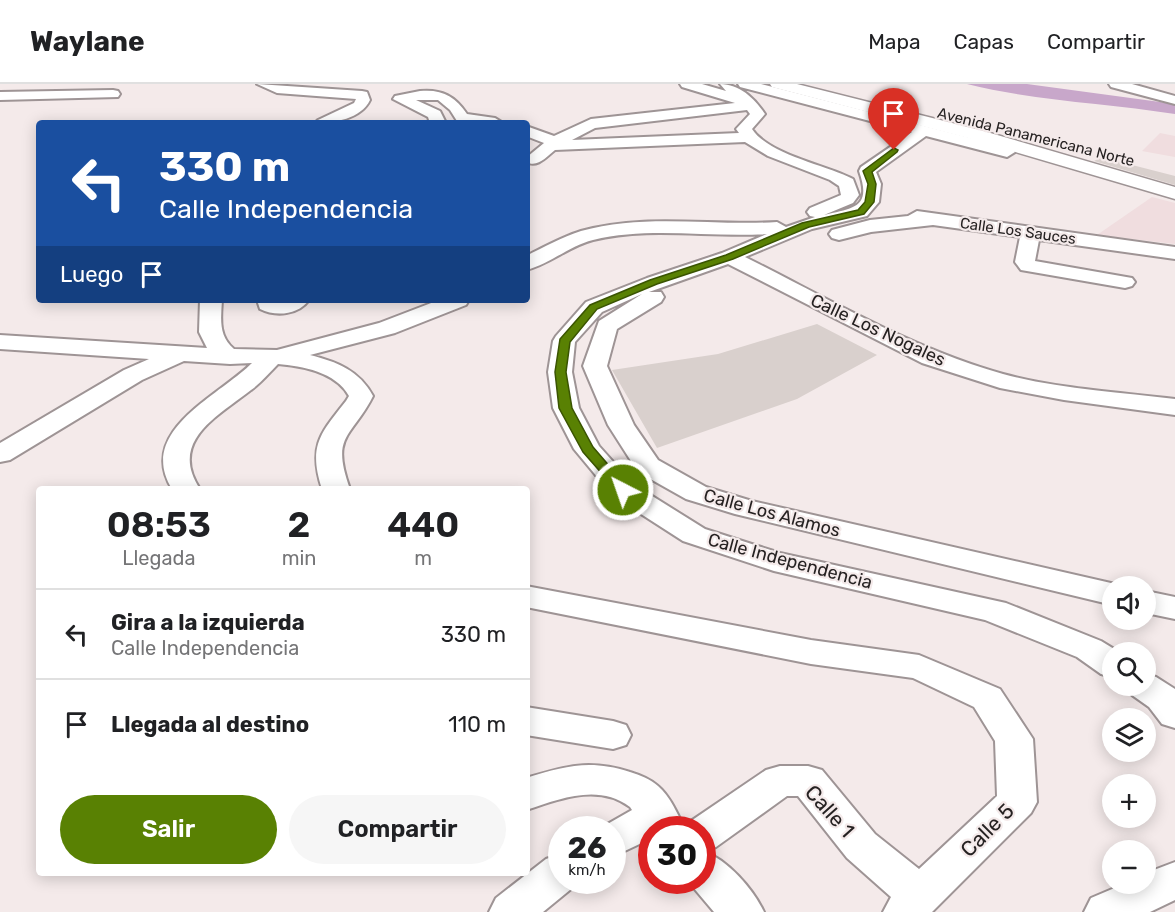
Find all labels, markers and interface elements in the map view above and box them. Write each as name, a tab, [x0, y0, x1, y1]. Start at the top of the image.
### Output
text: Waylane	[30, 25, 145, 58]
text: Mapa	[868, 29, 921, 54]
text: Capas	[954, 29, 1014, 54]
text: Compartir	[1047, 29, 1145, 54]
pin	[868, 88, 919, 150]
icon: arrive	[877, 97, 910, 130]
street label: Avenida Panamericana Norte	[936, 104, 1136, 170]
text: 330 m	[159, 142, 290, 192]
icon: left	[60, 144, 138, 222]
text: Calle Independencia	[159, 193, 413, 225]
street label: Calle Los Sauces	[959, 214, 1077, 248]
icon: arrive	[135, 258, 168, 291]
text: Luego	[60, 261, 123, 288]
street label: Calle Los Nogales	[807, 289, 949, 371]
position arrow	[591, 458, 655, 522]
street label: Calle Los Alamos	[701, 484, 843, 542]
text: 08:53	[107, 503, 211, 546]
text: 2	[288, 503, 310, 546]
text: 440	[387, 503, 459, 546]
street label: Calle Independencia	[705, 528, 875, 594]
text: Llegada	[122, 546, 195, 570]
text: min	[282, 546, 316, 570]
text: m	[414, 546, 432, 570]
map controls	[1102, 576, 1156, 894]
button: sound	[1102, 576, 1156, 630]
text: Gira a la izquierda	[111, 609, 305, 636]
icon: left	[60, 618, 93, 651]
text: 330 m	[441, 621, 506, 648]
text: Calle Independencia	[111, 636, 299, 660]
button: search	[1102, 642, 1156, 696]
icon: arrive	[60, 708, 93, 741]
button: layers	[1102, 708, 1156, 762]
text: Llegada al destino	[111, 711, 309, 738]
text: 110 m	[448, 711, 506, 738]
button: +	[1102, 774, 1156, 828]
street label: Calle 1	[800, 780, 860, 842]
button: Salir	[60, 795, 277, 864]
button: Compartir	[289, 795, 506, 864]
street label: Calle 5	[955, 798, 1019, 862]
speed limit sign: 30	[638, 816, 716, 894]
text: 26	[567, 830, 607, 866]
button: −	[1102, 840, 1156, 894]
text: km/h	[568, 861, 606, 879]

